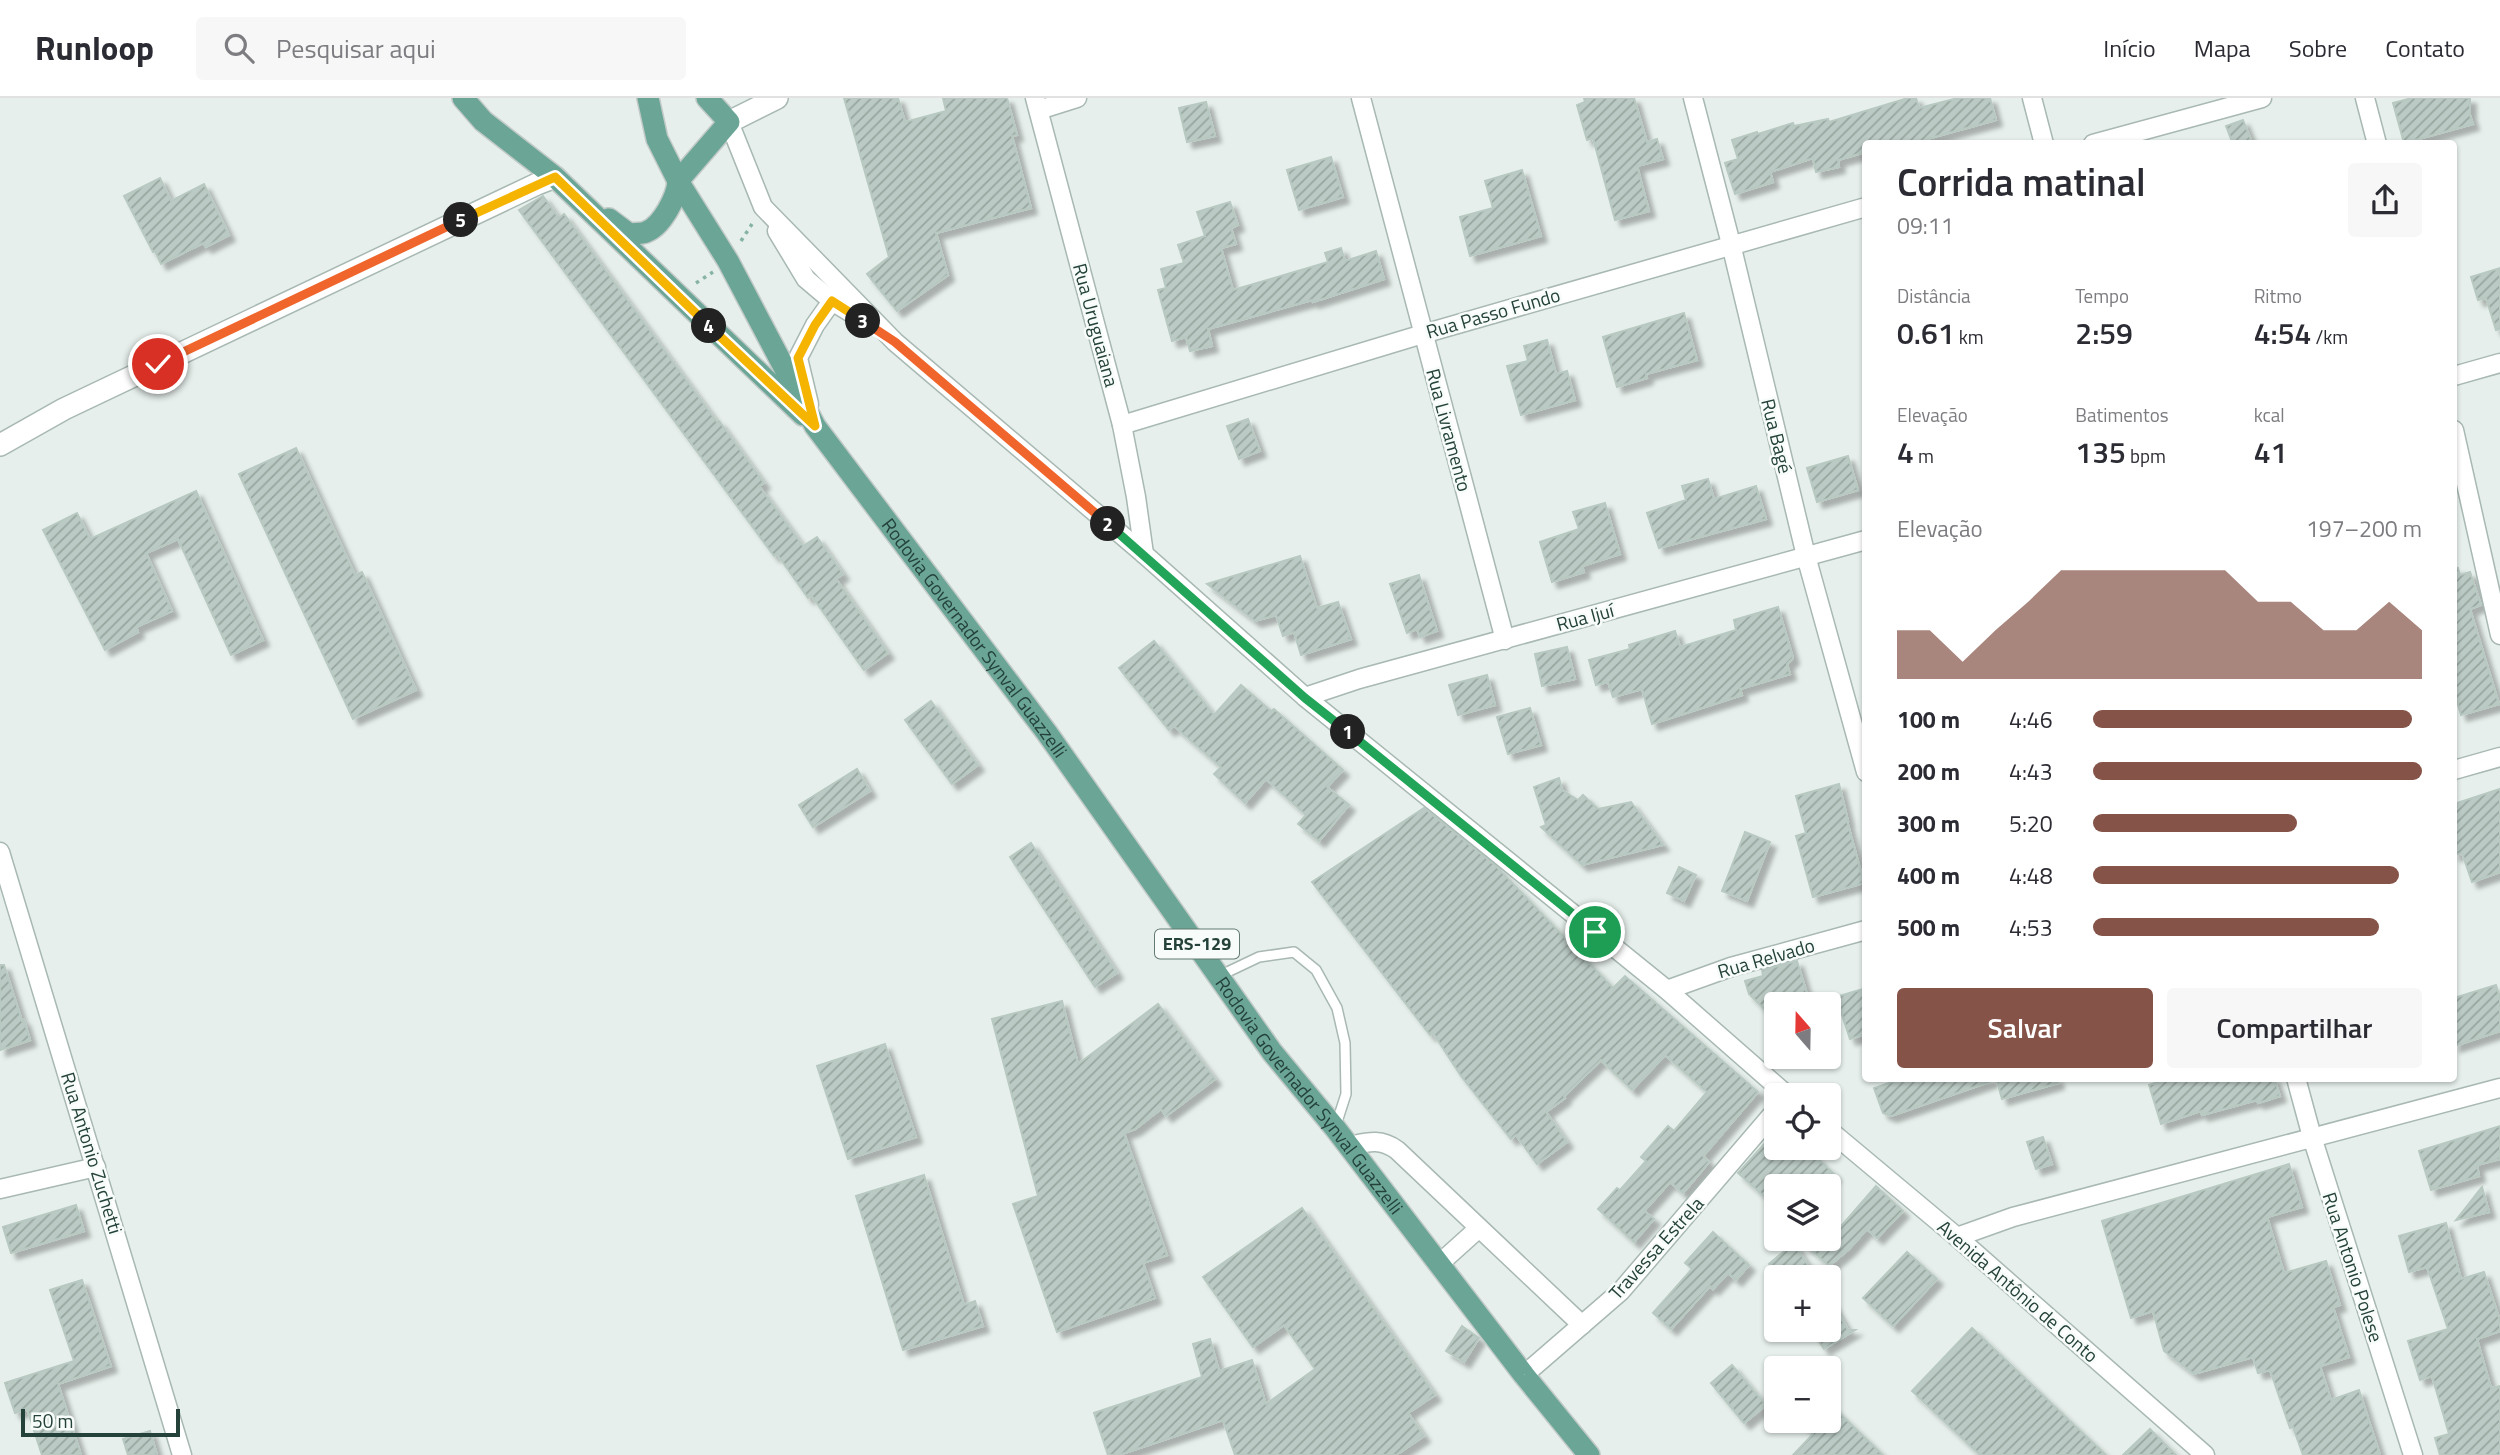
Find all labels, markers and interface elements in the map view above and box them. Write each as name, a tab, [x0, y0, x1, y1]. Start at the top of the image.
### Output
search box	[196, 17, 686, 80]
text: Runloop	[35, 23, 154, 73]
icon: search	[220, 29, 258, 67]
text: Pesquisar aqui	[276, 29, 436, 68]
text: Início	[2103, 30, 2156, 66]
text: Mapa	[2194, 30, 2251, 66]
text: Sobre	[2289, 30, 2347, 66]
text: Contato	[2385, 30, 2465, 66]
text: Corrida matinal	[1897, 153, 2146, 211]
button: share	[2348, 163, 2422, 237]
pin: 5	[444, 202, 478, 238]
text: 5	[455, 205, 466, 234]
text: 09:11	[1897, 208, 1954, 243]
street label: Rua Uruguaiana	[1066, 260, 1127, 390]
street label: Rua Passo Fundo	[1423, 280, 1563, 345]
text: Distância	[1897, 281, 1971, 310]
text: Tempo	[2075, 281, 2129, 310]
text: Ritmo	[2254, 281, 2302, 310]
pin: 3	[846, 304, 880, 339]
text: 3	[857, 306, 868, 335]
pin: 4	[692, 308, 726, 344]
text: 0.61	[1897, 310, 1955, 356]
text: 2:59	[2075, 310, 2133, 356]
text: 4:54	[2254, 310, 2311, 356]
text: 4	[703, 311, 714, 340]
text: km	[1955, 322, 1984, 351]
text: /km	[2311, 322, 2348, 351]
pin	[128, 334, 188, 394]
icon: check	[139, 345, 177, 383]
street label: Rua Livramento	[1419, 365, 1480, 495]
street label: Rua Bagé	[1754, 395, 1801, 476]
text: Elevação	[1897, 400, 1968, 429]
text: Batimentos	[2075, 400, 2169, 429]
text: kcal	[2254, 400, 2285, 429]
text: 4	[1897, 429, 1914, 475]
text: 135	[2075, 429, 2126, 475]
text: 41	[2254, 429, 2287, 475]
text: m	[1914, 441, 1934, 470]
text: bpm	[2126, 441, 2166, 470]
pin: 2	[1090, 506, 1126, 542]
text: 2	[1102, 509, 1113, 538]
street label: Rodovia Governador Synval Guazzelli	[875, 511, 1075, 763]
text: Elevação	[1897, 511, 1983, 546]
text: 197–200 m	[2306, 511, 2422, 546]
street label: Rua Ijuí	[1553, 594, 1619, 638]
text: 100 m	[1897, 702, 1960, 737]
text: 4:46	[2009, 702, 2053, 737]
pin: 1	[1330, 714, 1366, 750]
text: 1	[1342, 717, 1353, 746]
text: 200 m	[1897, 754, 1960, 789]
text: 4:43	[2009, 754, 2053, 789]
text: 300 m	[1897, 806, 1960, 841]
text: 5:20	[2009, 806, 2053, 841]
text: 400 m	[1897, 858, 1960, 893]
text: 4:48	[2009, 858, 2053, 893]
pin	[1565, 902, 1625, 962]
text: 500 m	[1897, 910, 1960, 945]
text: 4:53	[2009, 910, 2053, 945]
icon: arrive	[1576, 913, 1614, 951]
road number: ERS-129	[1155, 930, 1239, 958]
street label: Rua Relvado	[1714, 930, 1818, 985]
street label: Rodovia Governador Synval Guazzelli	[1209, 970, 1411, 1220]
button: Salvar	[1897, 988, 2153, 1068]
button: Compartilhar	[2167, 988, 2422, 1068]
north arrow	[1764, 992, 1841, 1069]
map controls	[1764, 992, 1841, 1433]
street label: Rua Antonio Zuchetti	[54, 1068, 131, 1237]
button: locate	[1764, 1083, 1841, 1160]
button: layers	[1764, 1174, 1841, 1251]
street label: Rua Antonio Polese	[2316, 1188, 2391, 1345]
street label: Travessa Estrela	[1601, 1189, 1710, 1306]
street label: Avenida Antônio de Conto	[1931, 1212, 2105, 1369]
button: +	[1764, 1265, 1841, 1342]
button: −	[1764, 1356, 1841, 1433]
scale bar	[21, 1406, 180, 1438]
text: 50 m	[32, 1406, 73, 1435]

